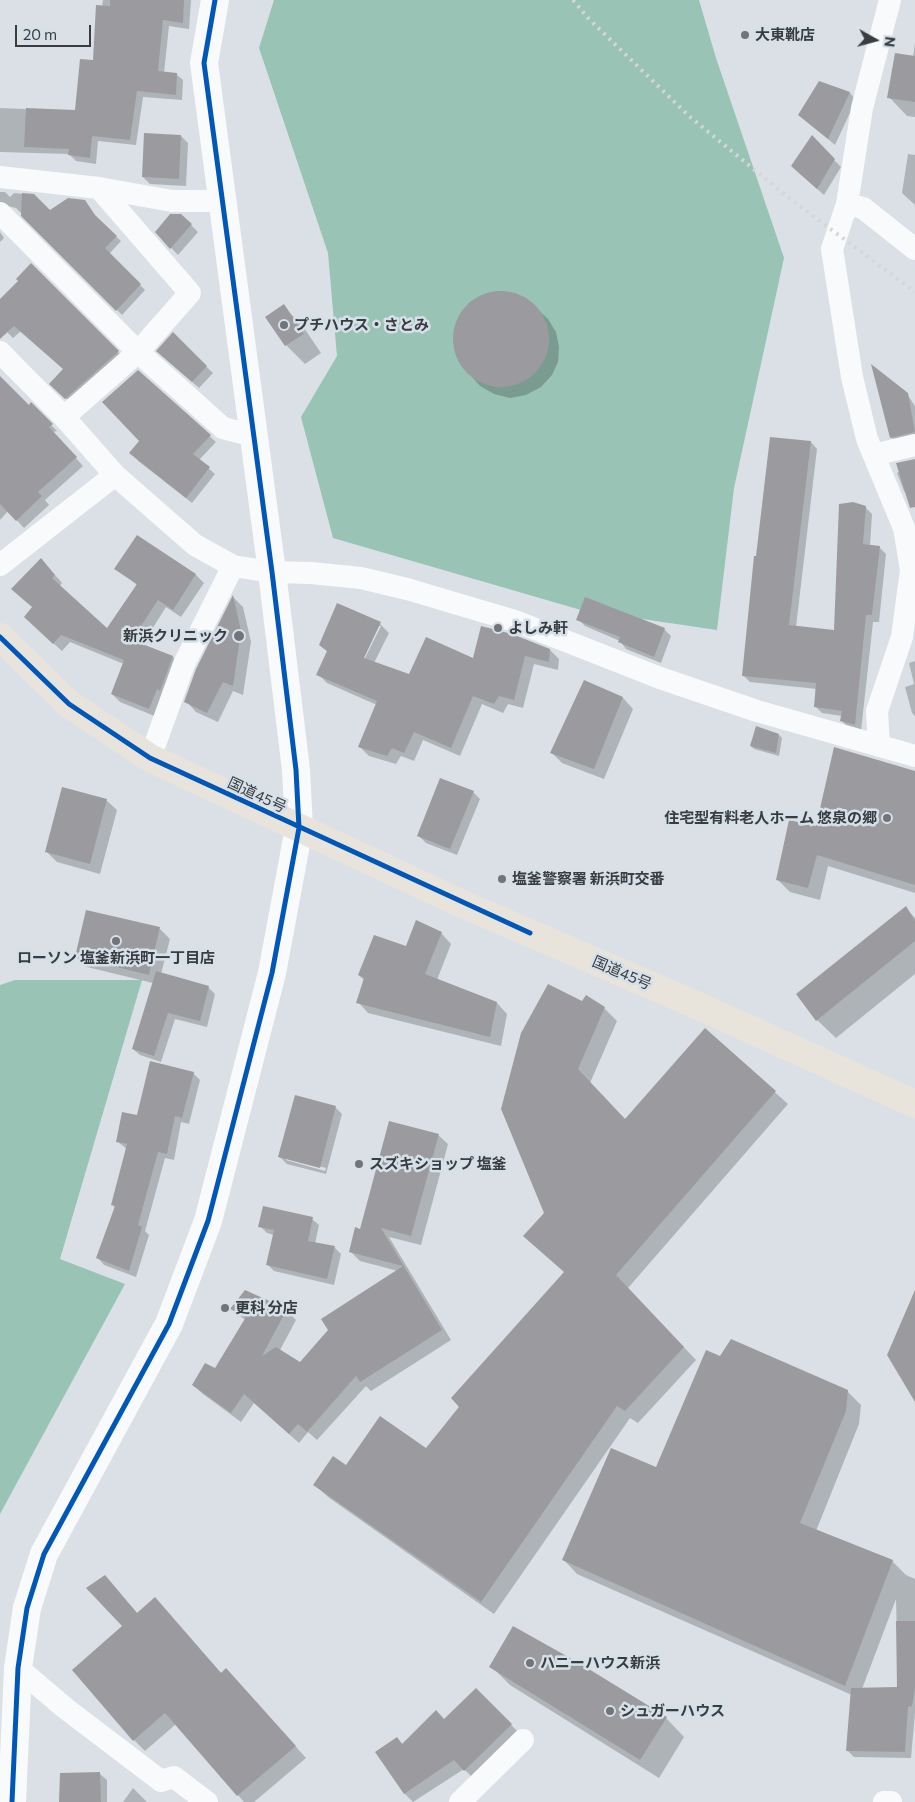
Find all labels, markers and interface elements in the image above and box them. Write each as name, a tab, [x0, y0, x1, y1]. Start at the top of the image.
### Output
scale bar	[18, 15, 94, 47]
north arrow	[850, 15, 900, 65]
text: 20 m	[23, 25, 57, 43]
place label: 大東靴店	[755, 26, 815, 44]
marker: 大東靴店	[739, 29, 751, 41]
text: N	[881, 36, 899, 48]
place label: プチハウス・さとみ	[294, 316, 429, 334]
marker: プチハウス・さとみ	[278, 319, 290, 331]
place label: よしみ軒	[508, 619, 568, 637]
marker: よしみ軒	[492, 622, 504, 634]
place label: 新浜クリニック	[123, 627, 228, 645]
marker: 新浜クリニック	[232, 629, 246, 643]
street label: 国道45号	[225, 774, 289, 816]
place label: 住宅型有料老人ホーム 悠泉の郷	[664, 809, 877, 827]
marker: 住宅型有料老人ホーム 悠泉の郷	[881, 812, 893, 824]
place label: 塩釜警察署 新浜町交番	[512, 870, 665, 888]
marker: 塩釜警察署 新浜町交番	[496, 873, 508, 885]
marker: ローソン 塩釜新浜町一丁目店	[110, 935, 122, 947]
place label: ローソン 塩釜新浜町一丁目店	[17, 949, 215, 967]
street label: 国道45号	[590, 952, 654, 994]
place label: スズキショップ 塩釜	[369, 1155, 507, 1173]
marker: スズキショップ 塩釜	[353, 1158, 365, 1170]
place label: 更科 分店	[235, 1299, 298, 1317]
marker: 更科 分店	[219, 1302, 231, 1314]
place label: ハニーハウス新浜	[540, 1654, 660, 1672]
marker: ハニーハウス新浜	[524, 1657, 536, 1669]
place label: シュガーハウス	[620, 1702, 725, 1720]
marker: シュガーハウス	[604, 1705, 616, 1717]

